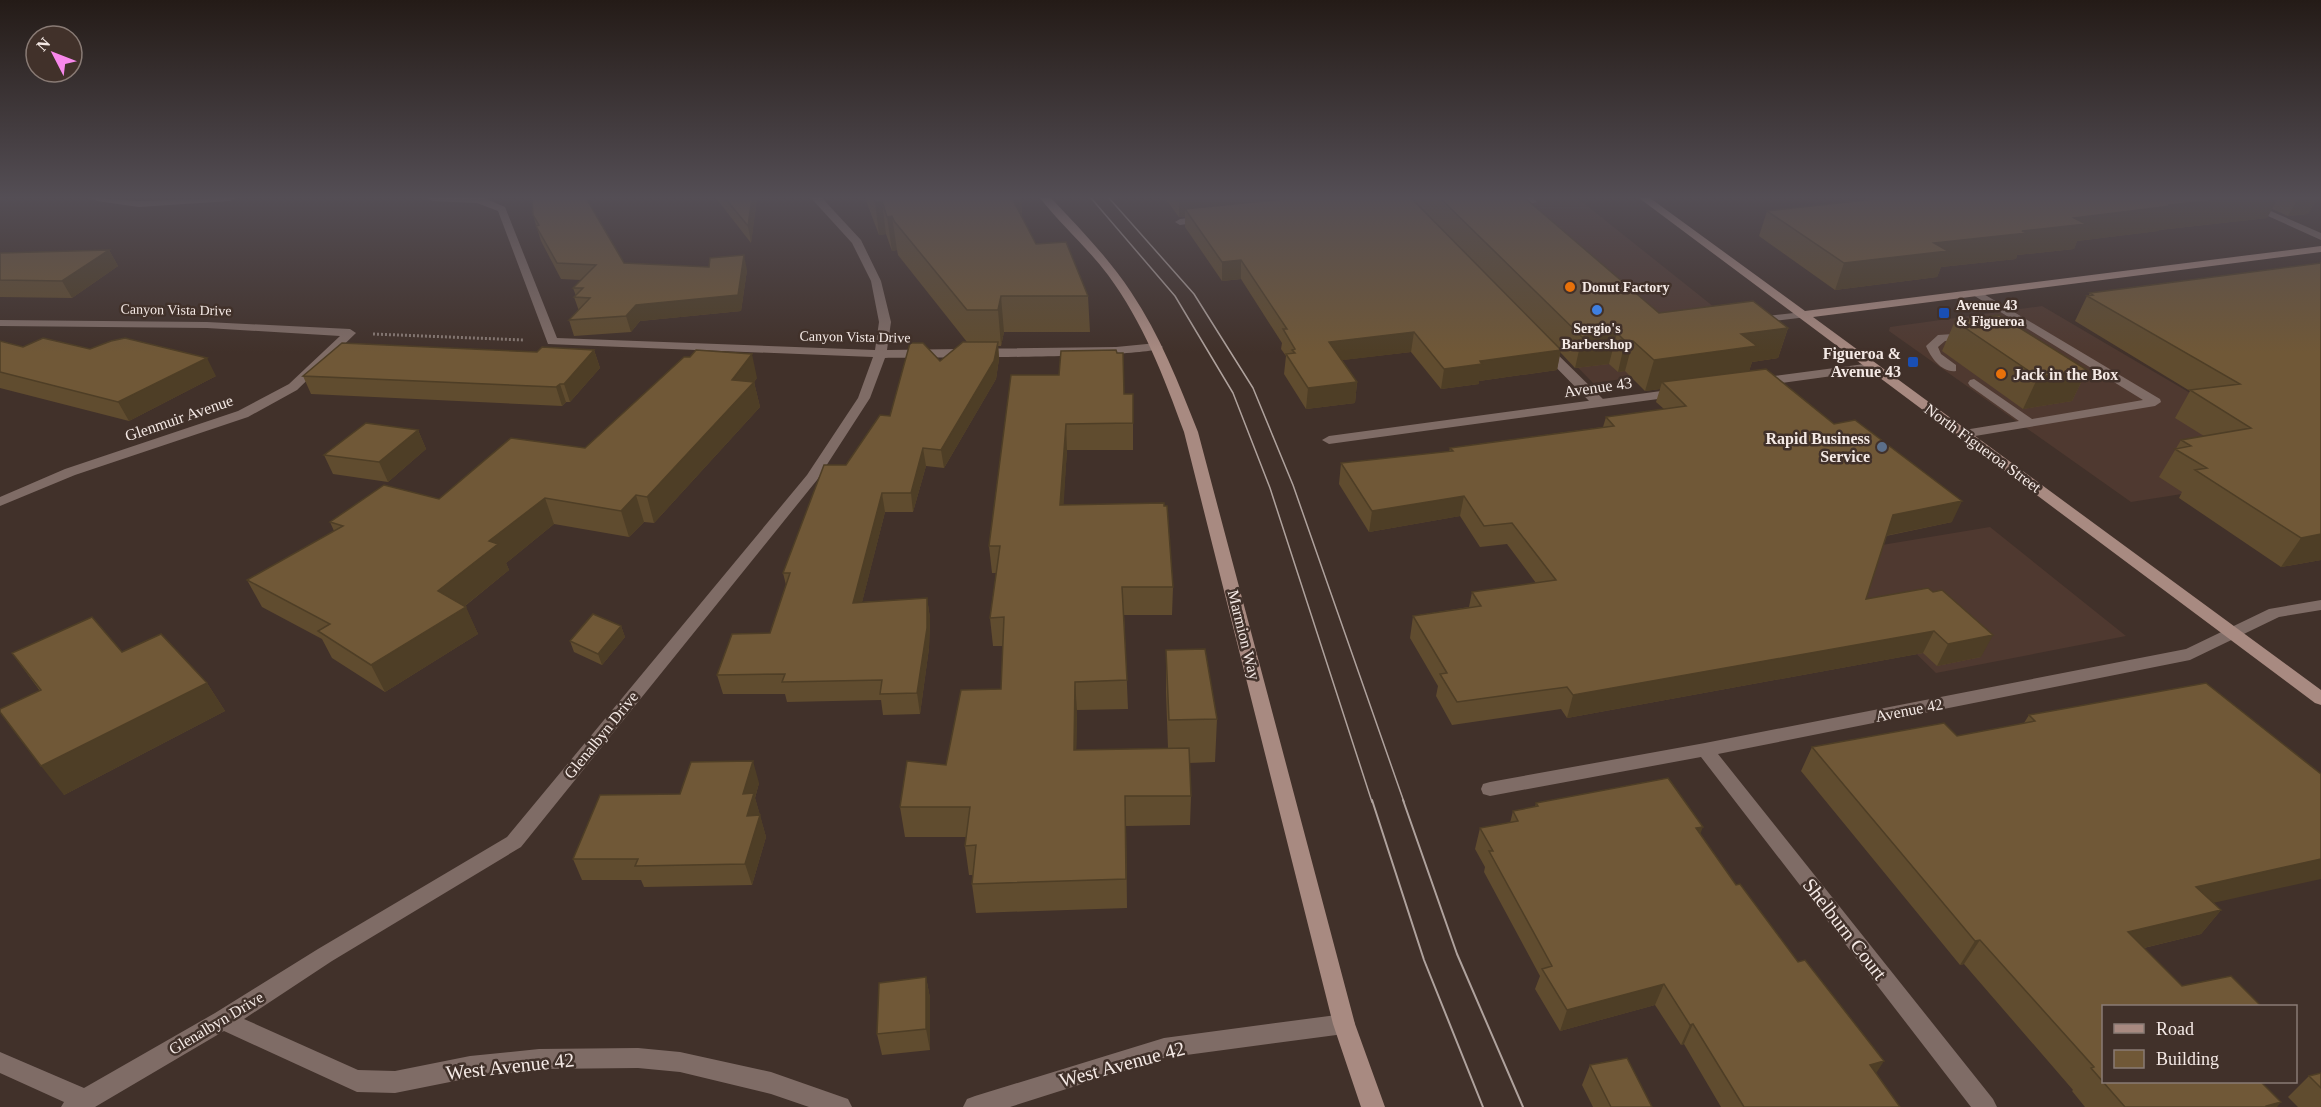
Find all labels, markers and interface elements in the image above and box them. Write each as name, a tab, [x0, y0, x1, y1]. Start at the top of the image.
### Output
north arrow	[24, 24, 84, 84]
text: N	[33, 34, 54, 54]
marker: Donut Factory	[1563, 280, 1577, 294]
place label: Donut Factory	[1582, 280, 1670, 295]
place label: Avenue 43 & Figueroa	[1956, 298, 2025, 329]
street label: Canyon Vista Drive	[120, 302, 232, 318]
marker: Sergio's Barbershop	[1590, 303, 1604, 317]
marker: Avenue 43 & Figueroa	[1937, 306, 1951, 320]
place label: Sergio's Barbershop	[1562, 321, 1633, 352]
street label: Canyon Vista Drive	[799, 329, 911, 345]
place label: Figueroa & Avenue 43	[1823, 345, 1901, 380]
marker: Figueroa & Avenue 43	[1906, 355, 1920, 369]
place label: Jack in the Box	[2013, 366, 2118, 383]
marker: Jack in the Box	[1994, 367, 2008, 381]
street label: Avenue 43	[1563, 374, 1633, 400]
street label: Glenmuir Avenue	[123, 392, 235, 444]
street label: North Figueroa Street	[1921, 400, 2045, 497]
place label: Rapid Business Service	[1766, 430, 1870, 465]
marker: Rapid Business Service	[1875, 440, 1889, 454]
street label: Marmion Way	[1224, 588, 1263, 682]
street label: Glenalbyn Drive	[561, 688, 642, 783]
street label: Avenue 42	[1874, 695, 1944, 725]
street label: Shelburn Court	[1799, 874, 1892, 984]
street label: Glenalbyn Drive	[166, 988, 267, 1059]
legend	[2102, 1005, 2297, 1083]
text: Road	[2156, 1019, 2194, 1039]
street label: West Avenue 42	[1057, 1037, 1187, 1091]
street label: West Avenue 42	[445, 1048, 575, 1084]
text: Building	[2156, 1049, 2219, 1069]

